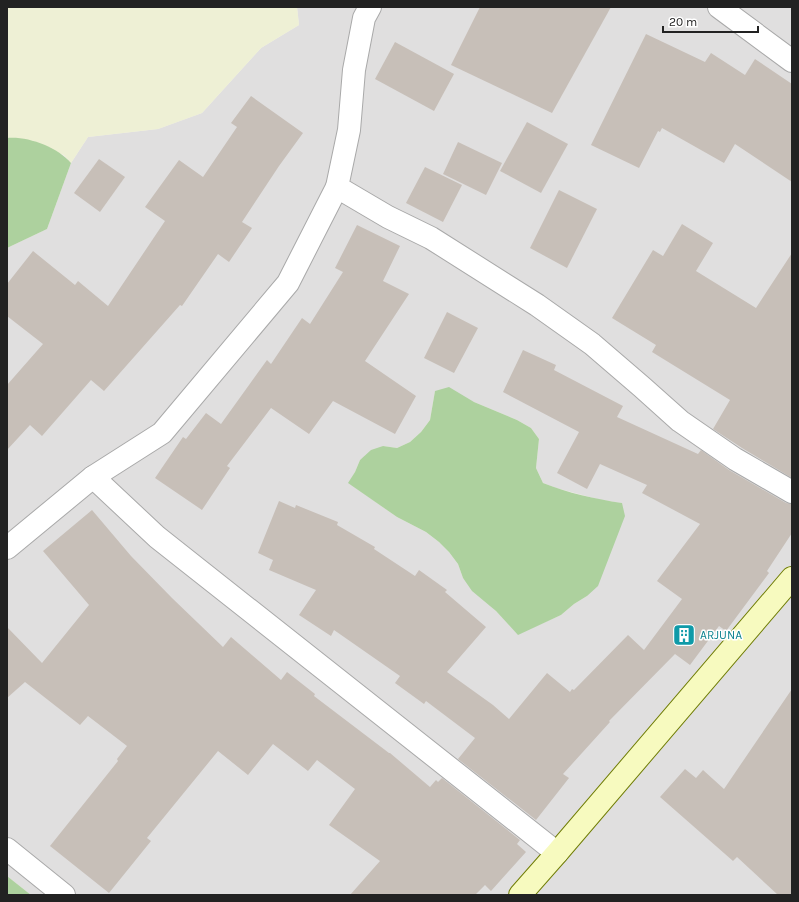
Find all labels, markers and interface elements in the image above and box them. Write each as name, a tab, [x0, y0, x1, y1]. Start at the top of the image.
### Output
scale bar	[663, 8, 758, 34]
text: 20 m	[669, 15, 697, 29]
building icon: ARJUNA	[671, 622, 697, 648]
place label: ARJUNA	[700, 628, 742, 642]

